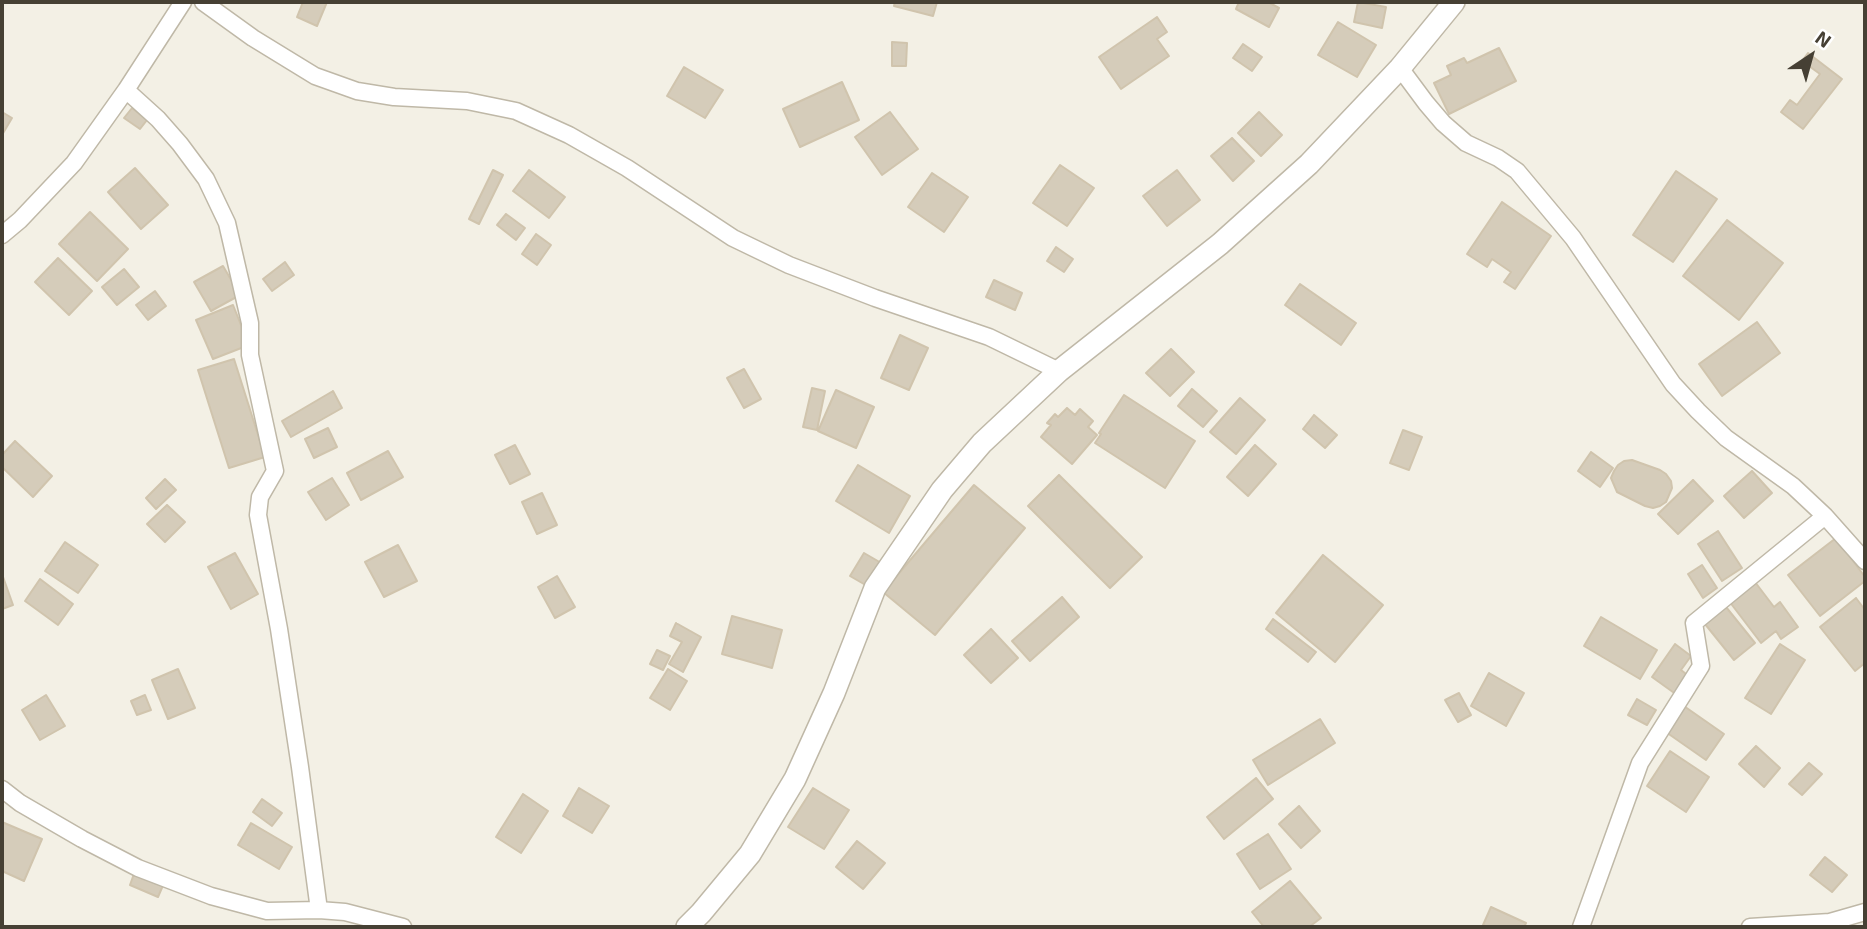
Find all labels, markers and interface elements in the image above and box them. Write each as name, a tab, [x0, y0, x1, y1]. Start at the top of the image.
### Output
north arrow	[1776, 21, 1846, 91]
text: N	[1811, 25, 1836, 52]

